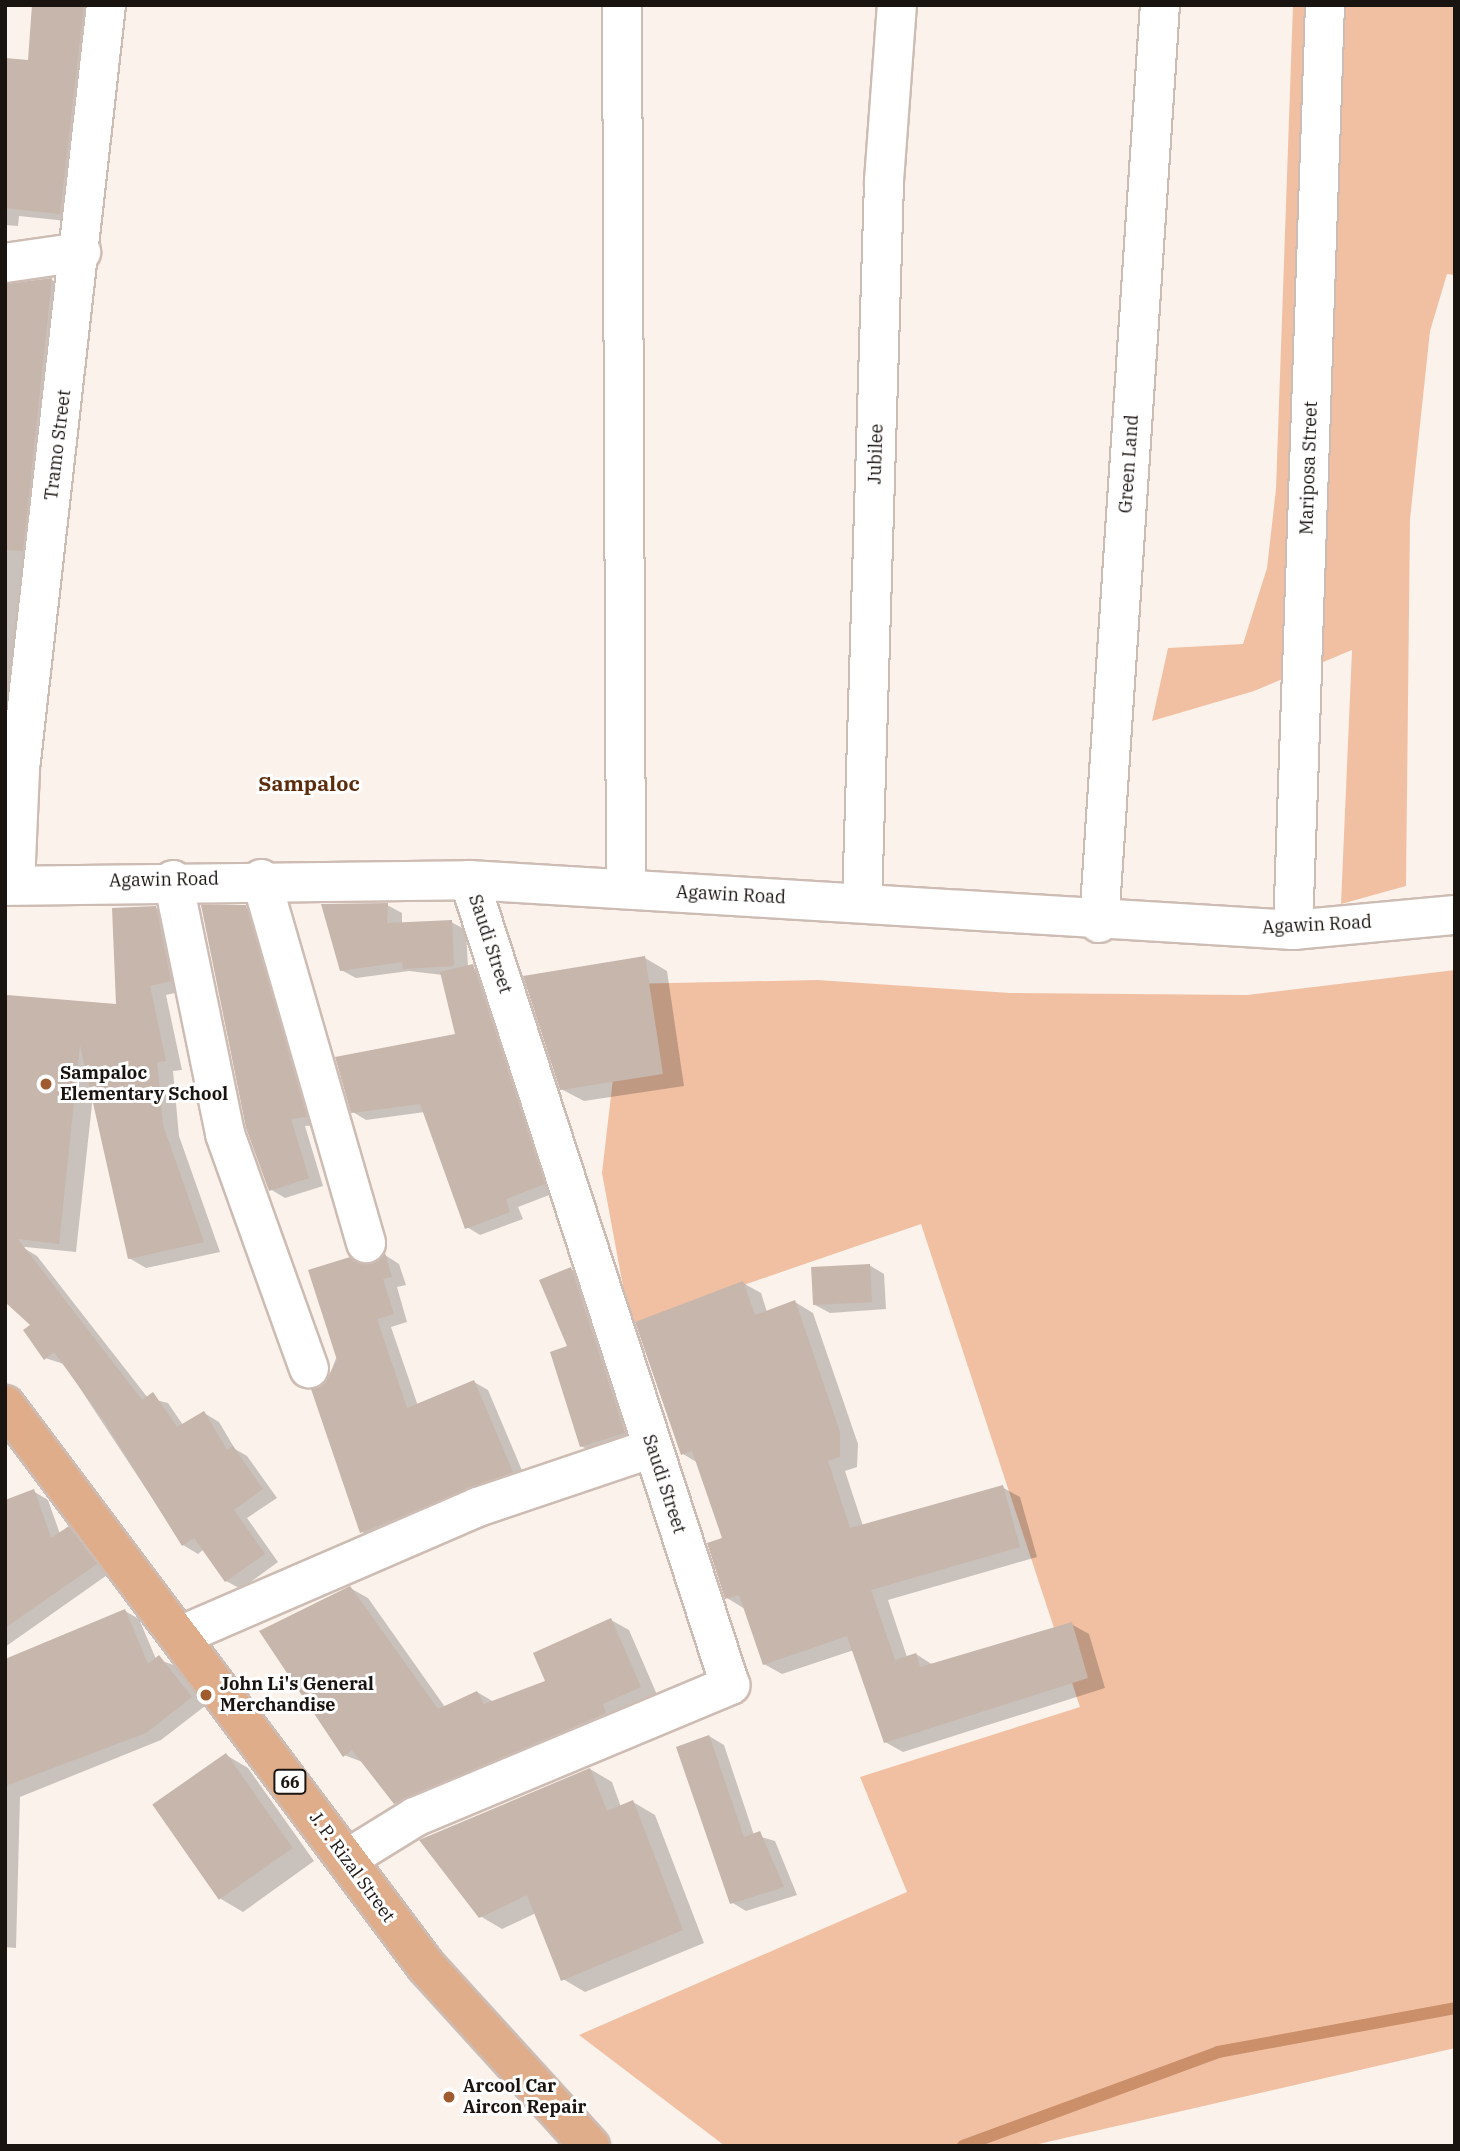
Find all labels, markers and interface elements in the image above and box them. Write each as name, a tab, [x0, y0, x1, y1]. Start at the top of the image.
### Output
street label: Tramo Street	[40, 388, 76, 502]
street label: Mariposa Street	[1296, 401, 1322, 535]
street label: Green Land	[1115, 414, 1143, 514]
street label: Jubilee	[864, 423, 888, 485]
district label: Sampaloc	[258, 770, 360, 796]
street label: Agawin Road	[109, 868, 219, 892]
street label: Agawin Road	[675, 881, 787, 909]
street label: Saudi Street	[464, 892, 516, 996]
street label: Agawin Road	[1261, 911, 1373, 939]
place label: Sampaloc Elementary School	[60, 1063, 228, 1106]
marker: Sampaloc Elementary School	[38, 1076, 54, 1092]
street label: Saudi Street	[638, 1432, 690, 1536]
place label: John Li's General Merchandise	[220, 1674, 374, 1716]
marker: John Li's General Merchandise	[198, 1687, 214, 1703]
road number: 66	[272, 1770, 308, 1795]
street label: J. P. Rizal Street	[305, 1808, 399, 1926]
place label: Arcool Car Aircon Repair	[463, 2076, 586, 2118]
marker: Arcool Car Aircon Repair	[441, 2089, 457, 2105]

